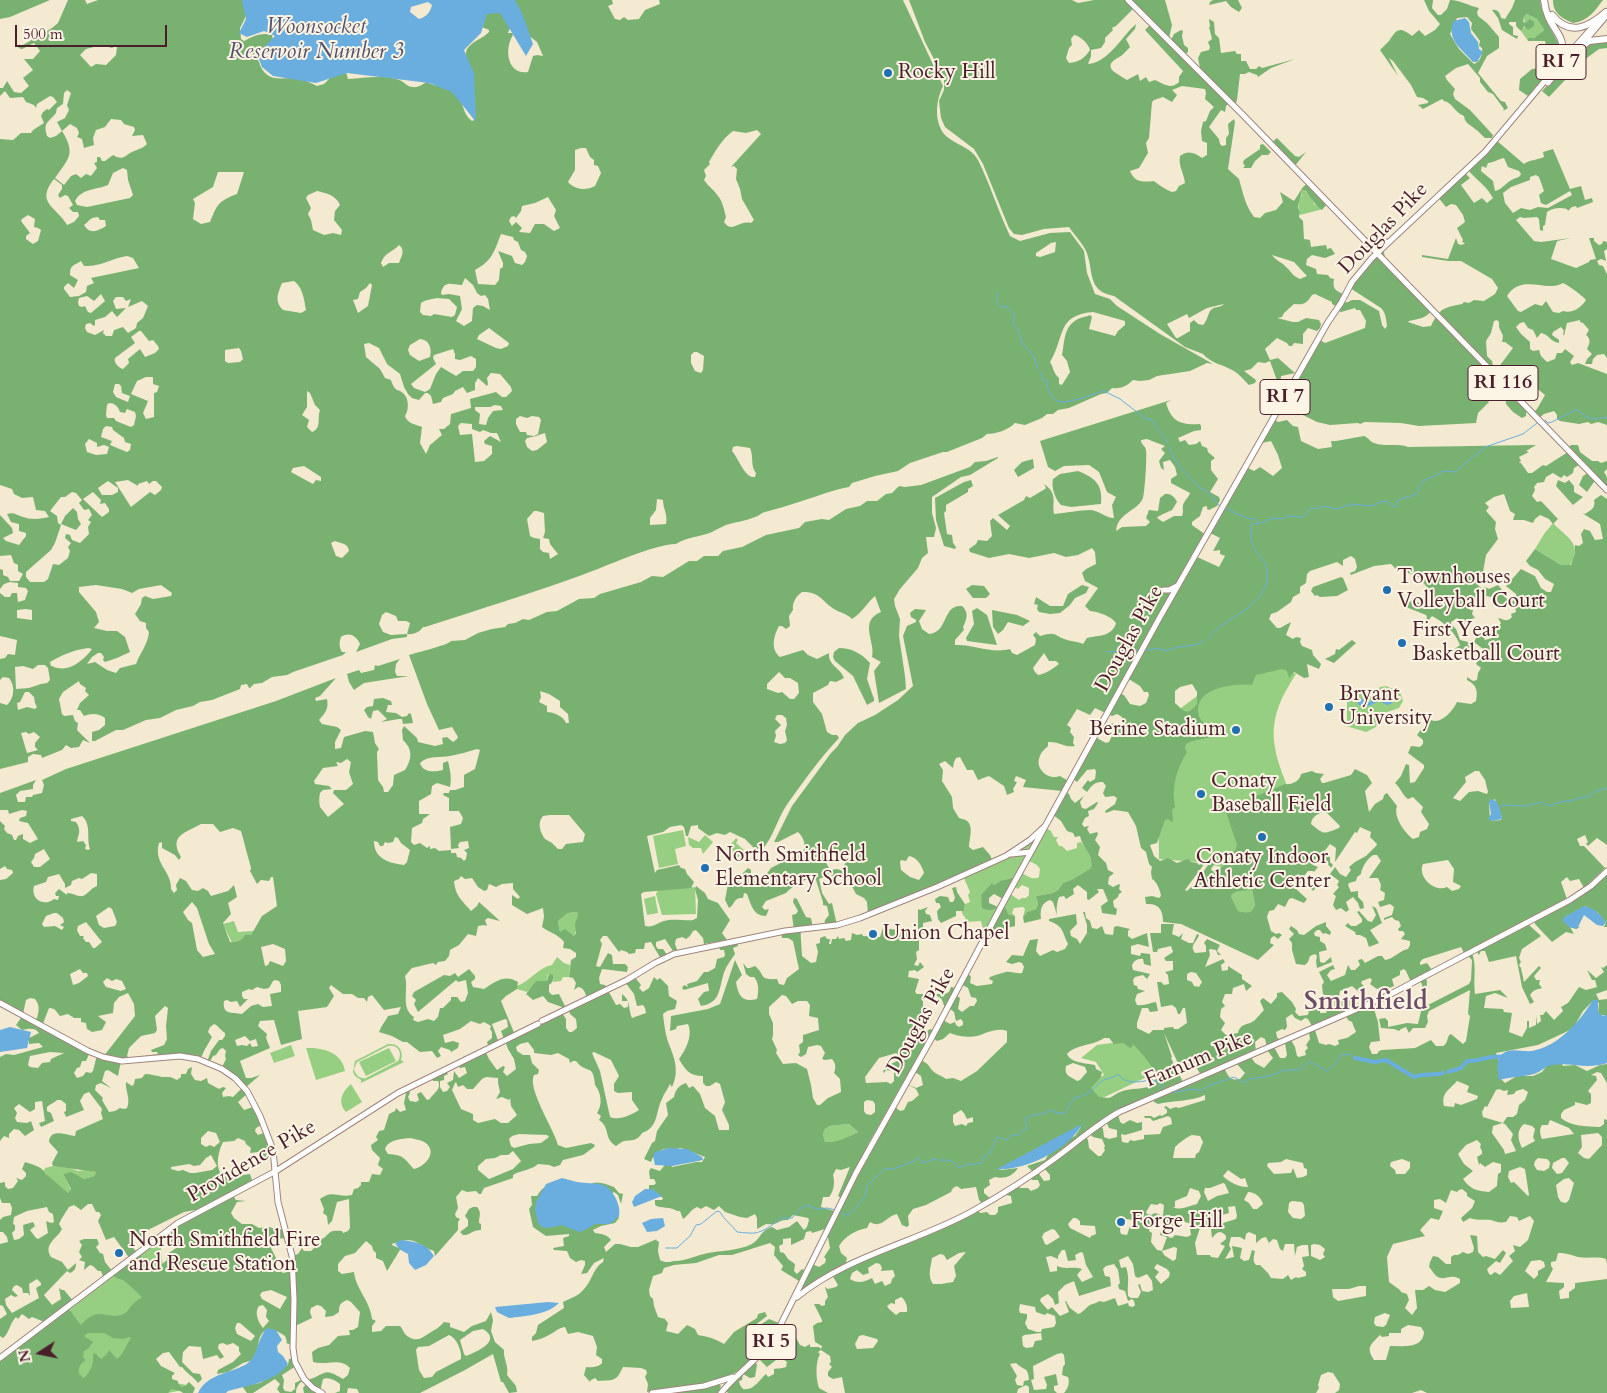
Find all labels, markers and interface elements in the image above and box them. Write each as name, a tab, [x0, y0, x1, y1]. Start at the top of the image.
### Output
scale bar	[18, 15, 170, 47]
water label: Woonsocket Reservoir Number 3	[229, 15, 403, 66]
text: 500 m	[23, 24, 63, 44]
road number: RI 7	[1536, 44, 1586, 80]
place label: Rocky Hill	[898, 60, 996, 86]
marker: Rocky Hill	[882, 67, 894, 79]
street label: Douglas Pike	[1334, 178, 1434, 280]
road number: RI 116	[1468, 366, 1538, 400]
road number: RI 7	[1260, 380, 1310, 414]
place label: Townhouses Volleyball Court	[1397, 565, 1545, 615]
street label: Douglas Pike	[1090, 581, 1170, 697]
marker: Townhouses Volleyball Court	[1381, 584, 1393, 596]
place label: First Year Basketball Court	[1412, 618, 1560, 668]
marker: First Year Basketball Court	[1396, 637, 1408, 649]
place label: Bryant University	[1339, 682, 1432, 732]
marker: Bryant University	[1323, 701, 1335, 713]
place label: Berine Stadium	[1089, 717, 1226, 743]
marker: Berine Stadium	[1230, 724, 1242, 736]
place label: Conaty Baseball Field	[1211, 769, 1332, 819]
marker: Conaty Baseball Field	[1195, 788, 1207, 800]
marker: Conaty Indoor Athletic Center	[1256, 831, 1268, 843]
place label: North Smithfield Elementary School	[715, 843, 882, 893]
place label: Conaty Indoor Athletic Center	[1193, 845, 1331, 895]
marker: North Smithfield Elementary School	[699, 862, 711, 874]
place label: Union Chapel	[883, 921, 1010, 947]
marker: Union Chapel	[867, 928, 879, 940]
street label: Douglas Pike	[882, 963, 962, 1079]
district label: Smithfield	[1304, 987, 1428, 1019]
street label: Farnum Pike	[1141, 1026, 1257, 1094]
street label: Providence Pike	[183, 1115, 321, 1209]
place label: Forge Hill	[1131, 1209, 1223, 1235]
marker: Forge Hill	[1115, 1216, 1127, 1228]
place label: North Smithfield Fire and Rescue Station	[129, 1228, 321, 1278]
marker: North Smithfield Fire and Rescue Station	[113, 1247, 125, 1259]
road number: RI 5	[746, 1324, 796, 1360]
north arrow	[15, 1328, 65, 1378]
text: N	[14, 1348, 35, 1364]

